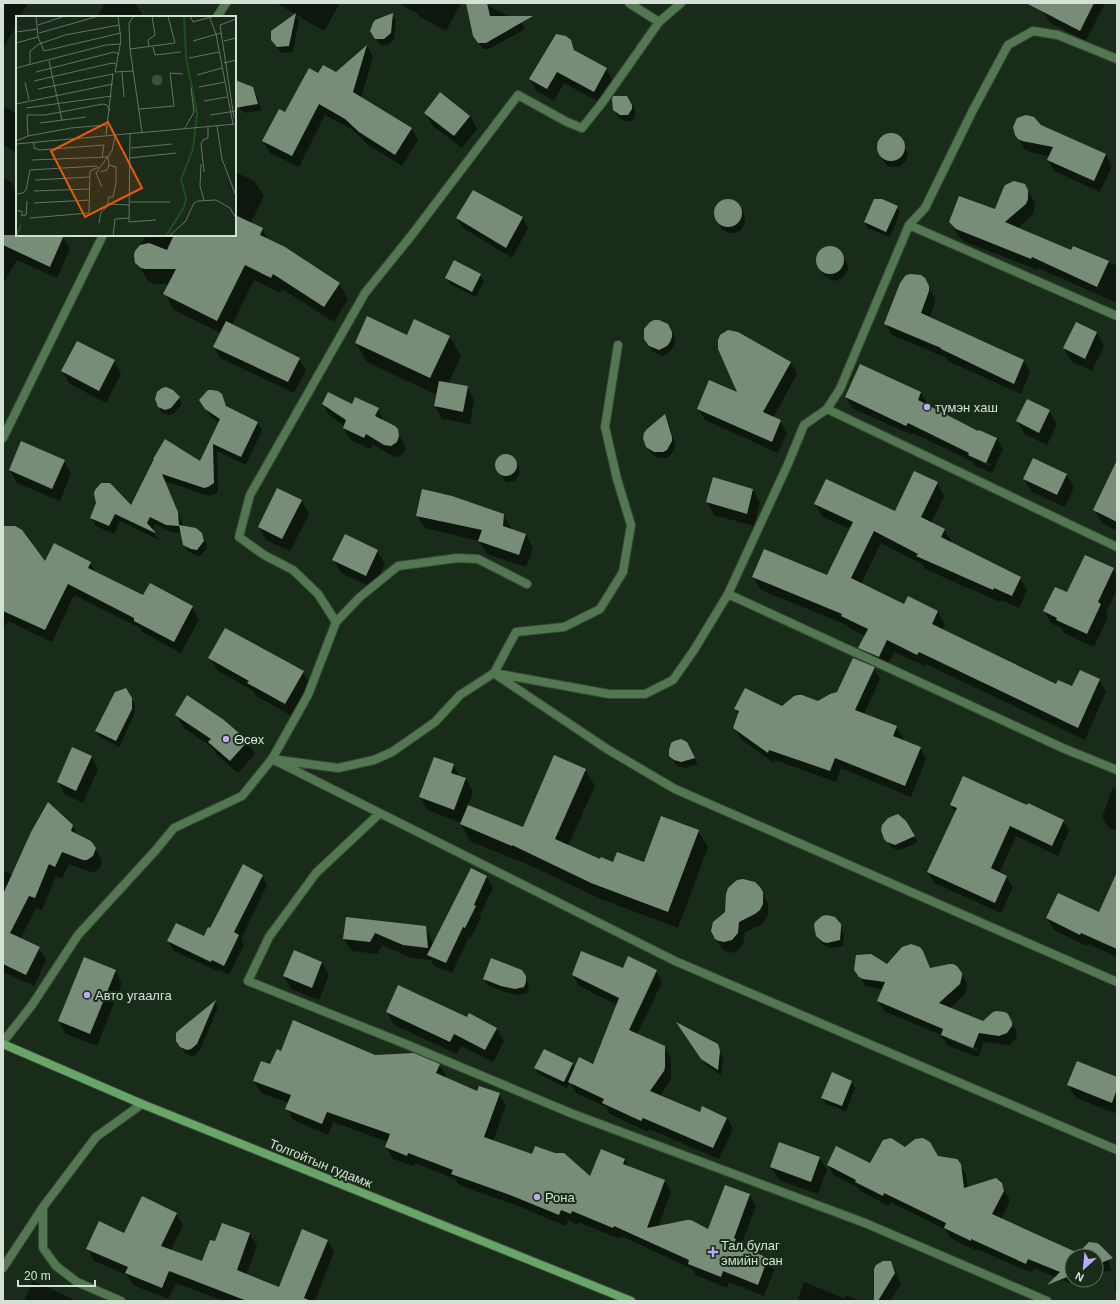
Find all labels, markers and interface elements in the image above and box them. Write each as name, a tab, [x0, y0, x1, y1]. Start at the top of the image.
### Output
inset map	[16, 16, 236, 236]
place label: түмэн хаш	[935, 400, 998, 415]
marker: түмэн хаш	[922, 402, 932, 412]
place label: Өсөх	[234, 732, 265, 747]
marker: Өсөх	[221, 734, 231, 744]
place label: Авто угаалга	[95, 988, 172, 1003]
marker: Авто угаалга	[82, 990, 92, 1000]
street label: Толгойтын гудамж	[267, 1136, 375, 1191]
place label: Рона	[545, 1190, 576, 1205]
marker: Рона	[532, 1192, 542, 1202]
place label: Тал булаг эмийн сан	[721, 1238, 783, 1268]
marker: Тал булаг эмийн сан	[708, 1247, 718, 1257]
north arrow	[1064, 1248, 1104, 1288]
scale bar	[18, 1262, 95, 1288]
text: 20 m	[24, 1269, 51, 1283]
text: N	[1073, 1270, 1086, 1284]

